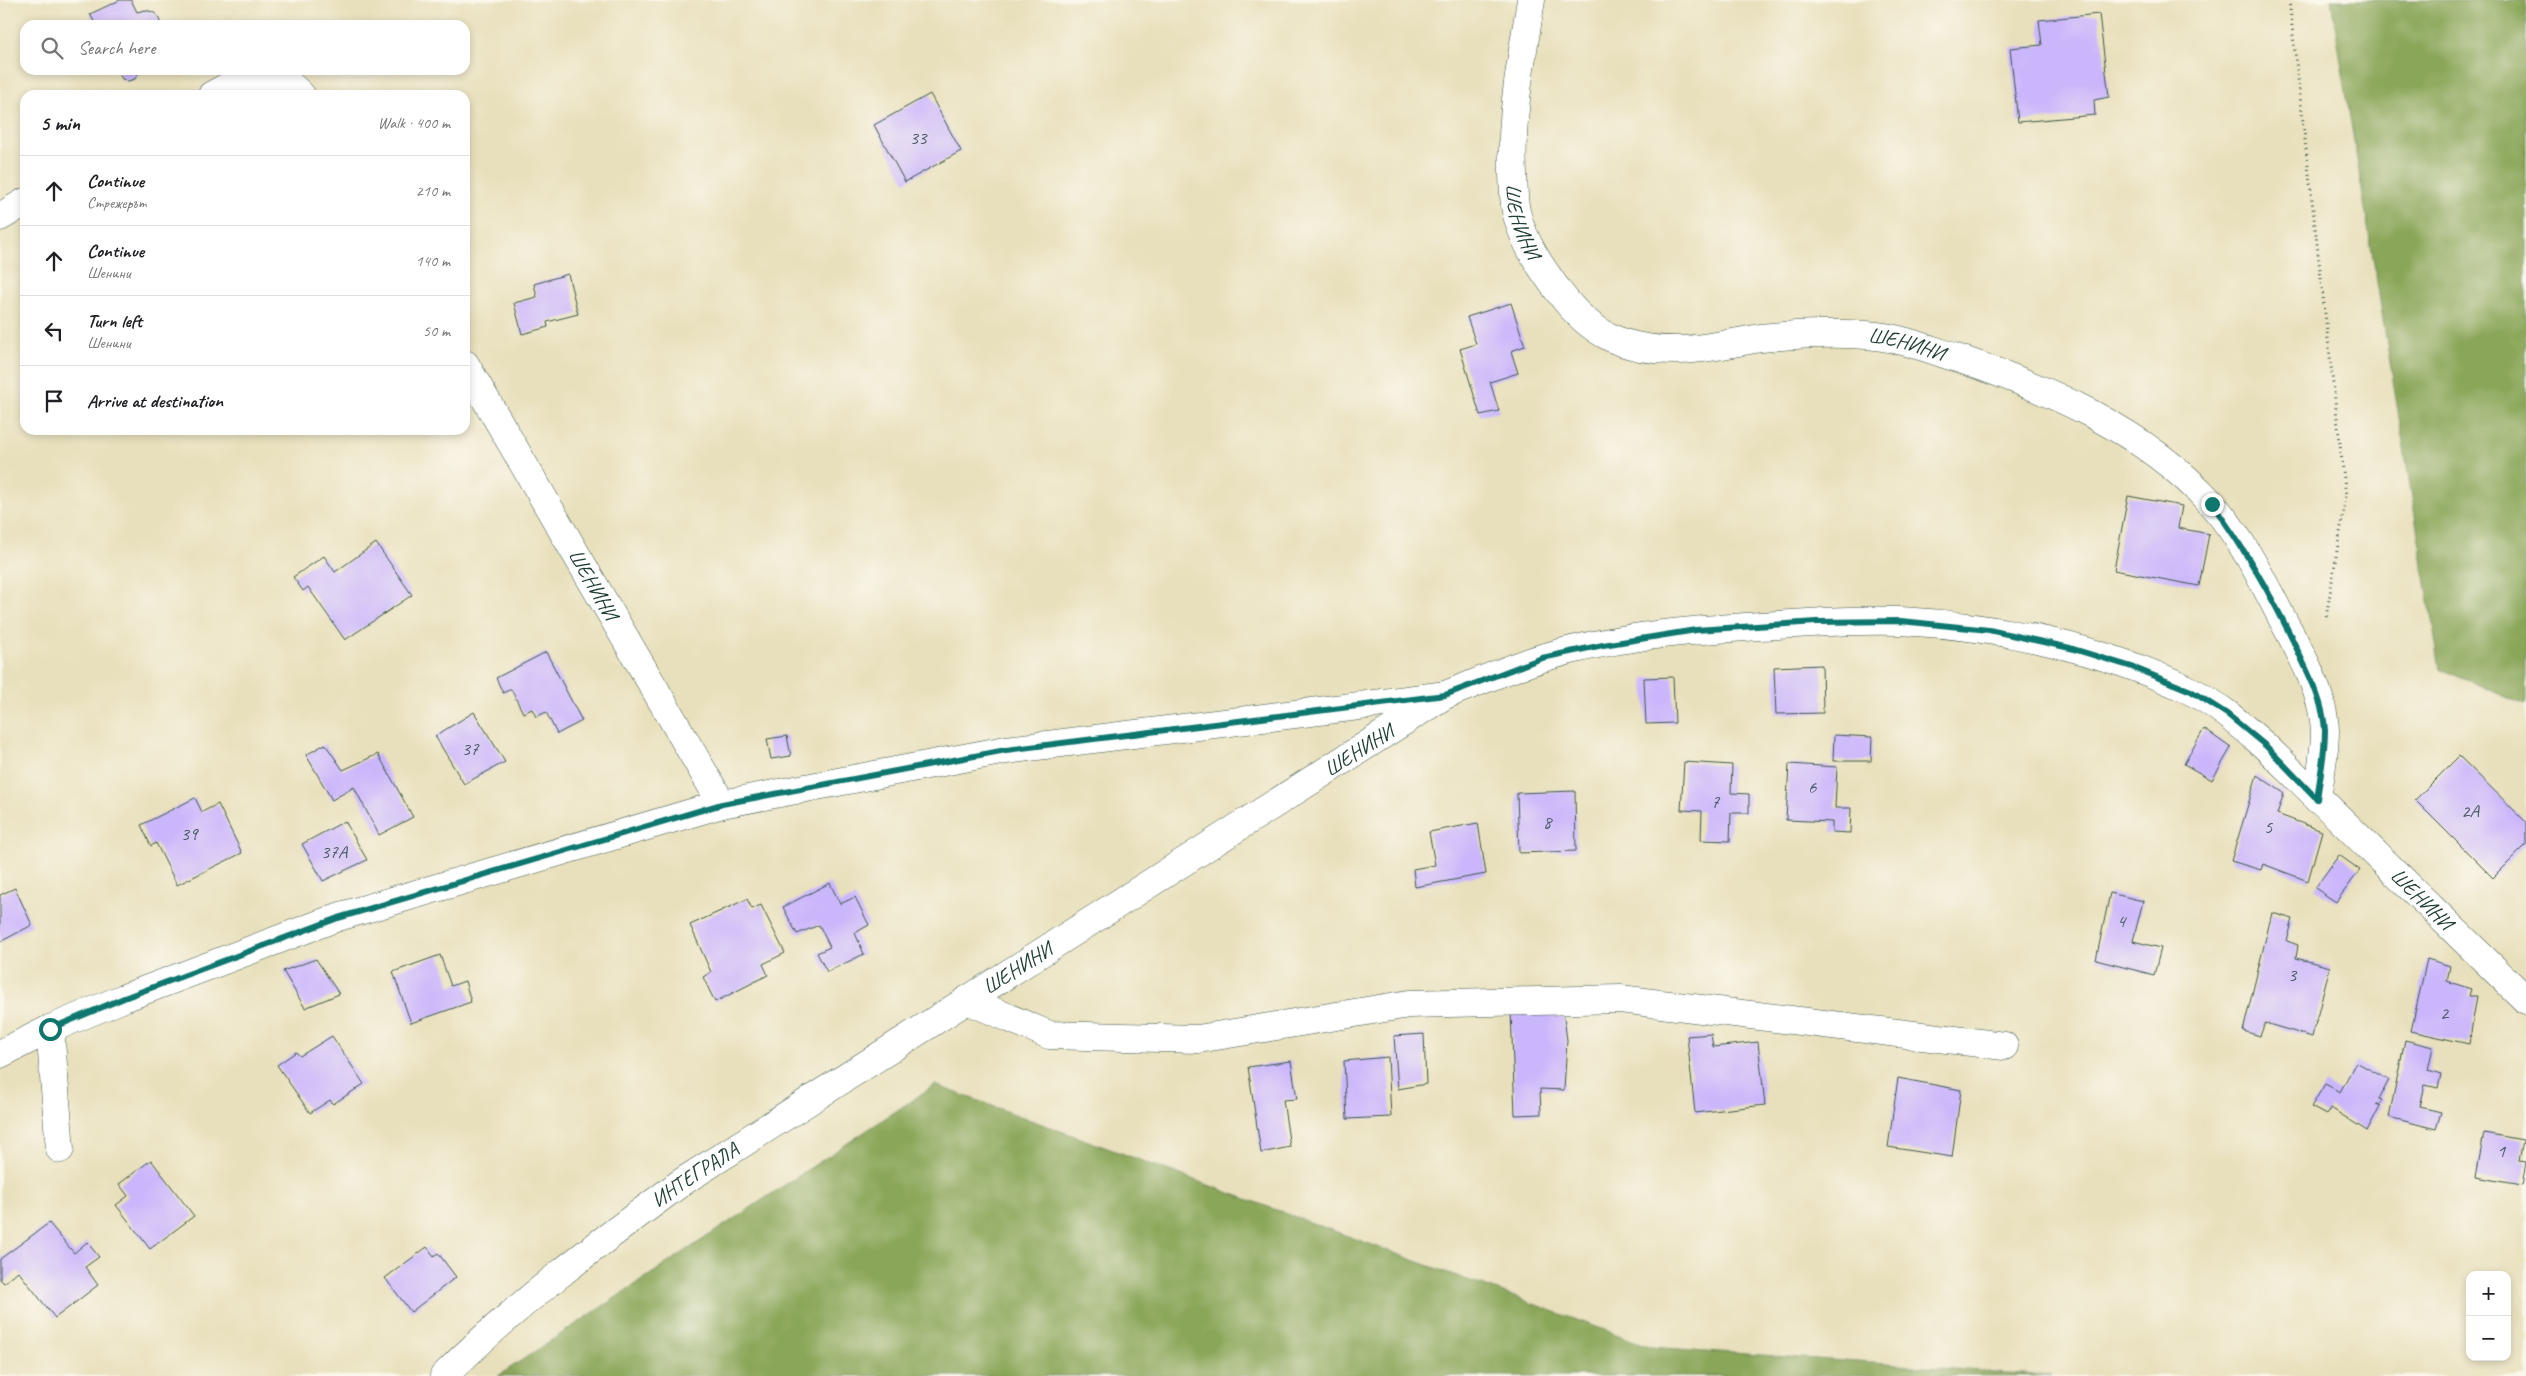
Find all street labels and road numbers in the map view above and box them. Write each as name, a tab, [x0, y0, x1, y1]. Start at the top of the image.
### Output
street label: ШЕНИНИ	[1500, 183, 1548, 267]
street label: ШЕНИНИ	[1867, 322, 1951, 367]
street label: ШЕНИНИ	[563, 544, 626, 627]
street label: ШЕНИНИ	[1319, 716, 1401, 782]
street label: ШЕНИНИ	[2385, 862, 2461, 937]
street label: ШЕНИНИ	[977, 934, 1060, 1000]
street label: ИНТЕГРАЛА	[646, 1136, 745, 1213]

